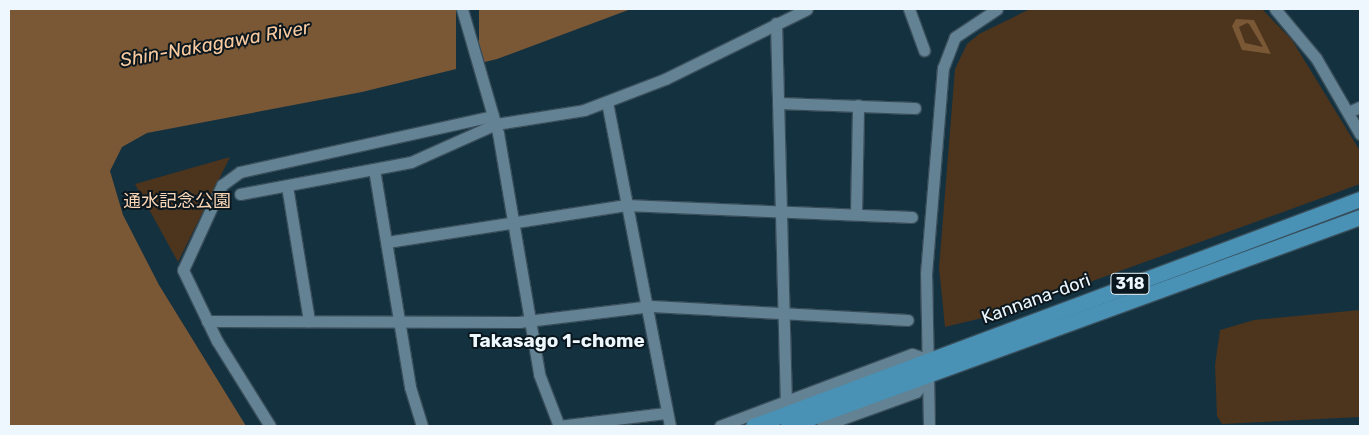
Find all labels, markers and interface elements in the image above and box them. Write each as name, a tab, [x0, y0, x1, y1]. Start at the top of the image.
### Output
water label: Shin-Nakagawa River	[118, 16, 312, 72]
park label: 通水記念公園	[123, 190, 231, 212]
street label: Kannana-dori	[979, 269, 1093, 329]
road number: 318	[1110, 270, 1150, 298]
district label: Takasago 1-chome	[469, 330, 645, 352]

